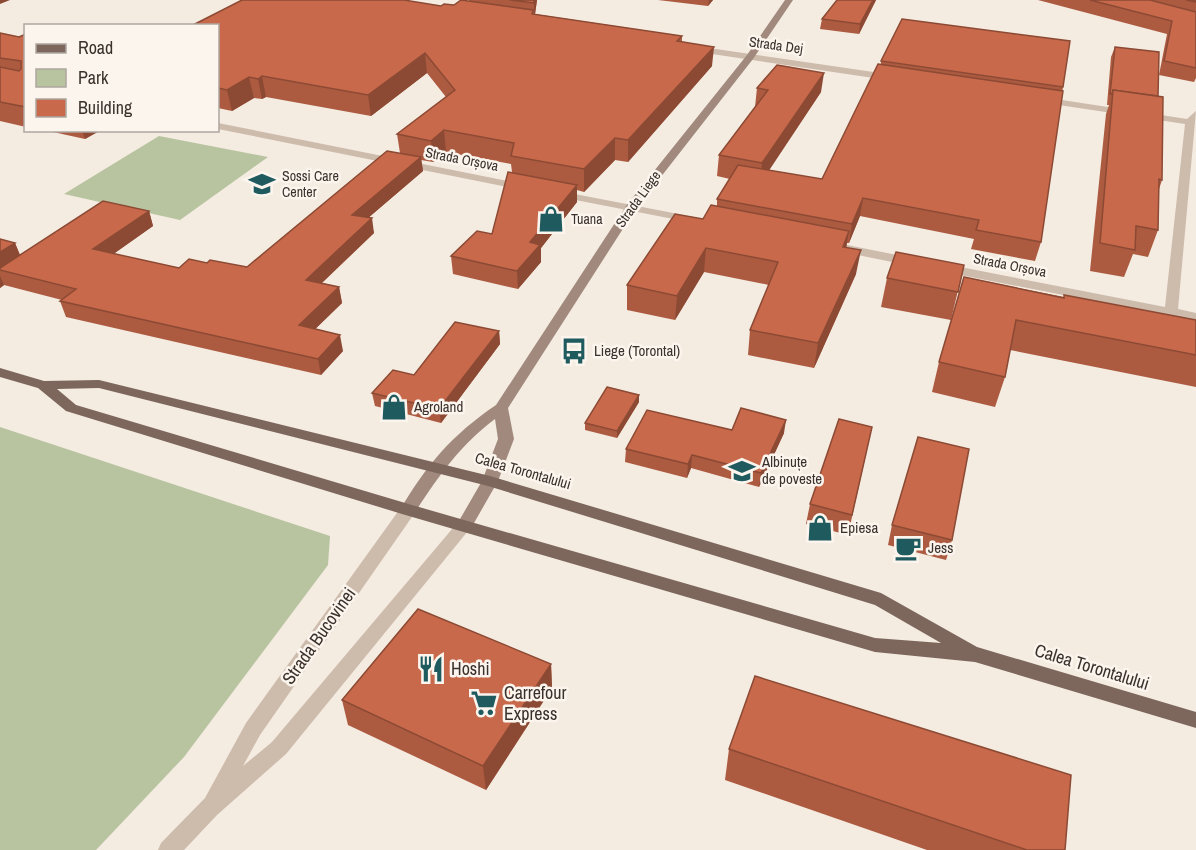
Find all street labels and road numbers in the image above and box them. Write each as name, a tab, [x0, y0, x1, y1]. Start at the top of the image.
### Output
street label: Strada Dej	[748, 32, 804, 58]
street label: Strada Orșova	[424, 143, 501, 175]
street label: Strada Liege	[611, 167, 665, 231]
street label: Strada Orșova	[972, 249, 1049, 281]
street label: Calea Torontalului	[473, 447, 574, 494]
street label: Strada Bucovinei	[276, 582, 361, 689]
street label: Calea Torontalului	[1032, 637, 1153, 696]

